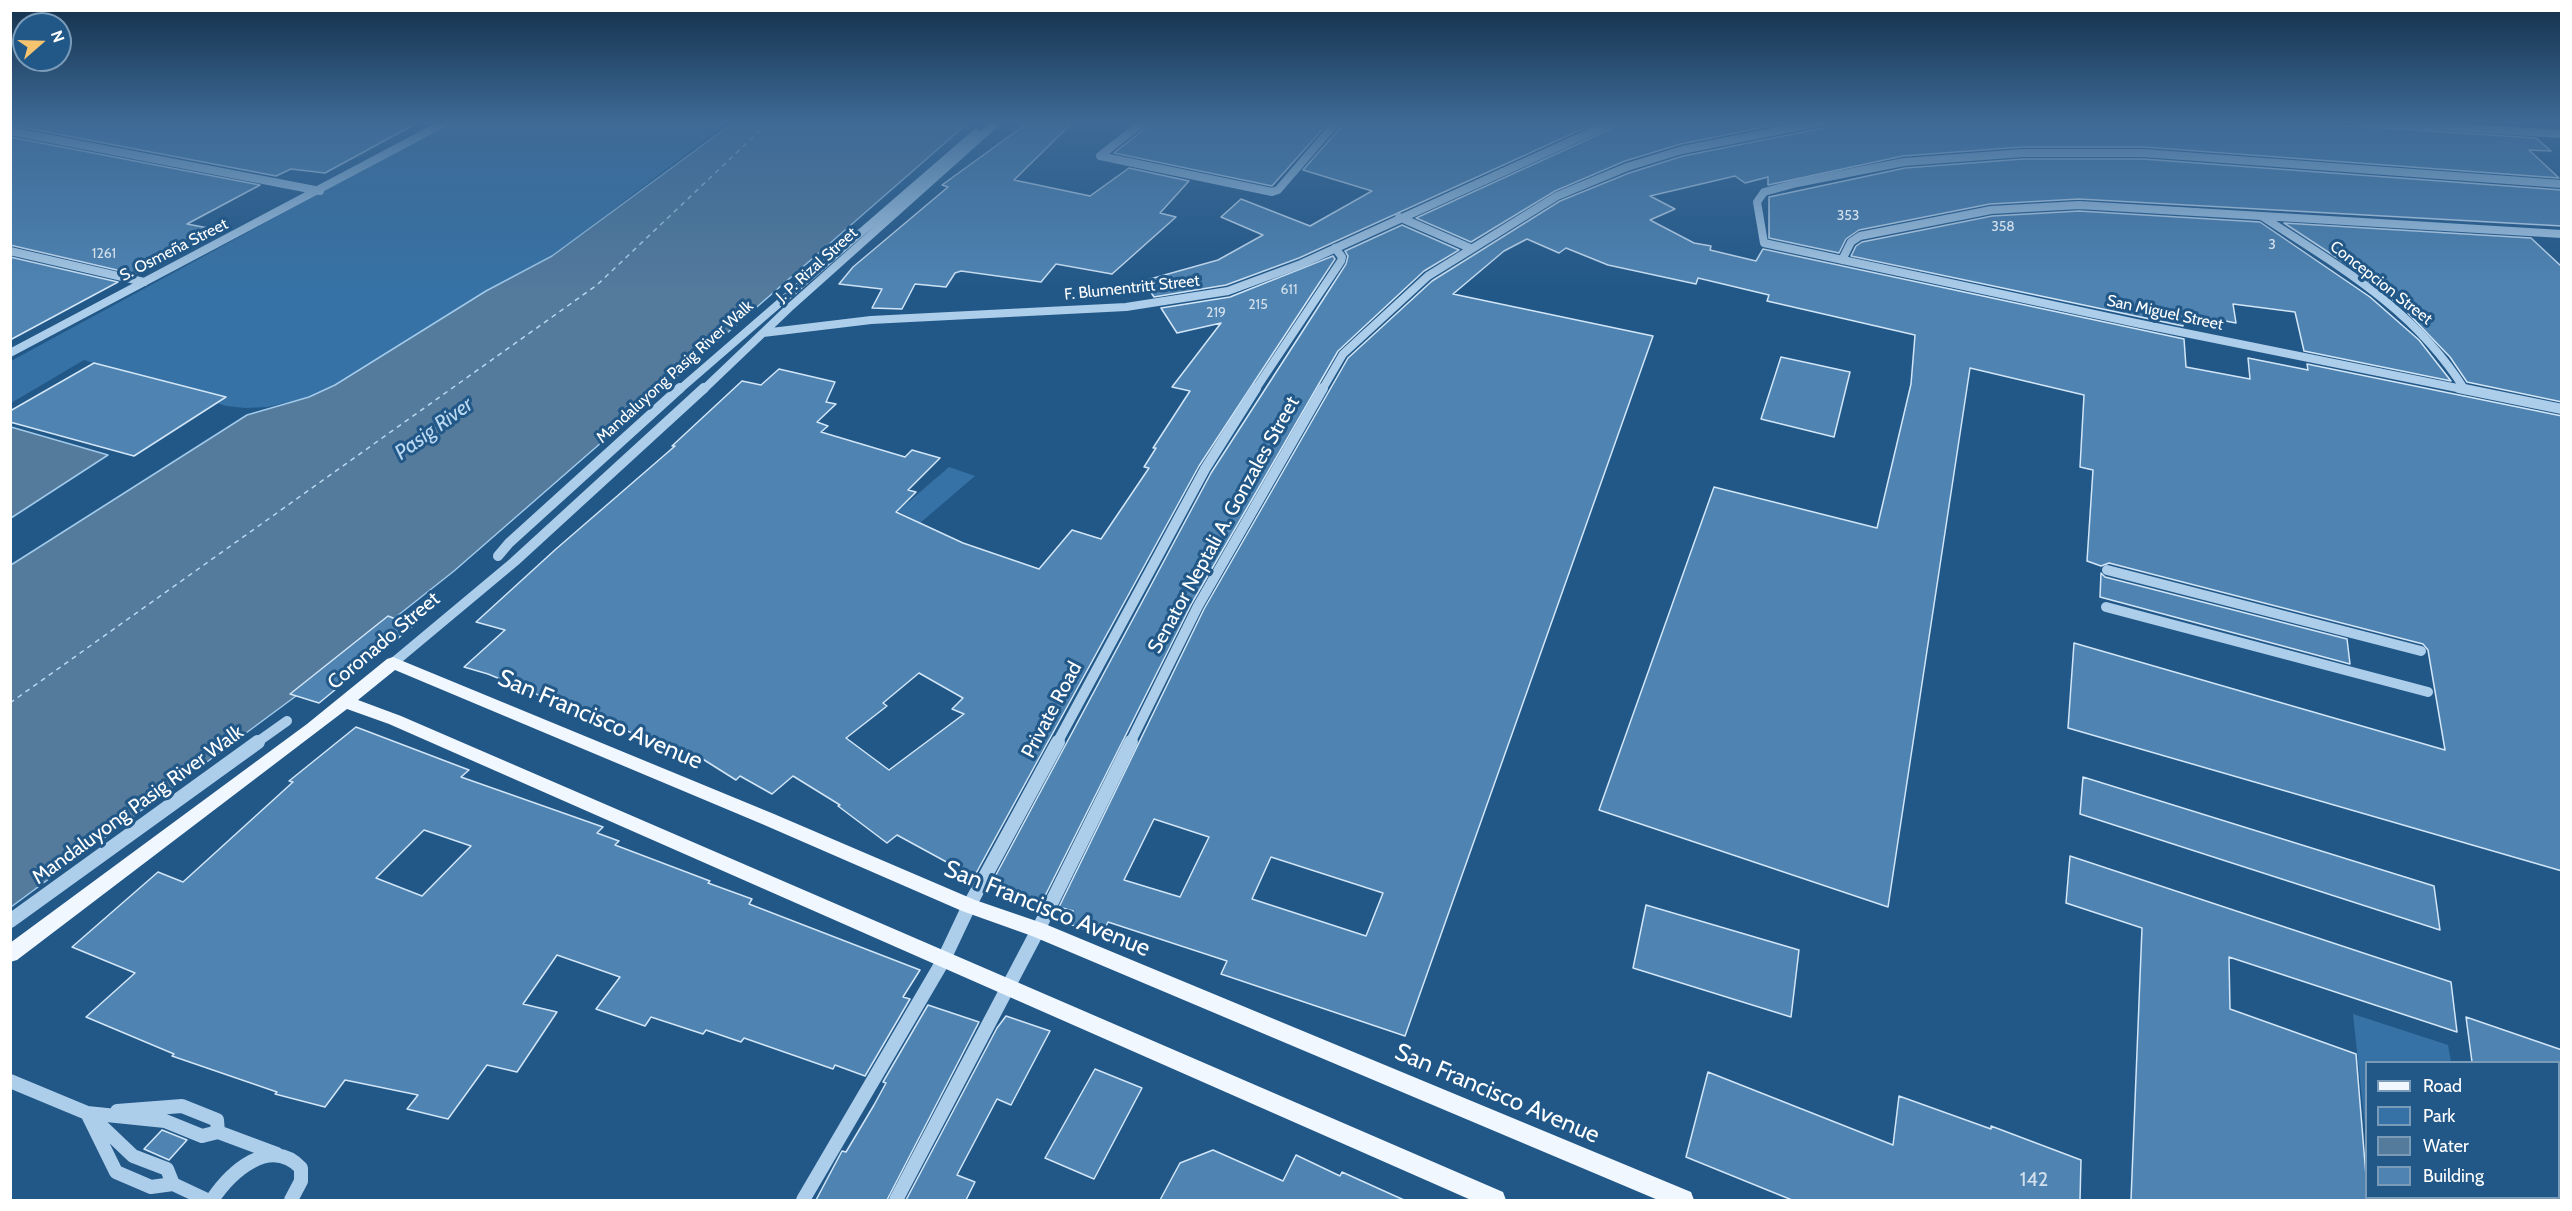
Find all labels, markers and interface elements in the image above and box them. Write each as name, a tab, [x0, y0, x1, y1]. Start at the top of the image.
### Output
north arrow	[12, 12, 72, 72]
text: N	[47, 28, 68, 45]
house number: 353	[1837, 208, 1859, 224]
street label: S. Osmeña Street	[117, 215, 231, 285]
house number: 358	[1991, 219, 2015, 235]
street label: J. P. Rizal Street	[773, 224, 861, 306]
house number: 3	[2268, 237, 2276, 253]
street label: Concepcion Street	[2326, 237, 2436, 329]
house number: 1261	[92, 246, 116, 262]
street label: F. Blumentritt Street	[1063, 271, 1201, 305]
house number: 611	[1281, 282, 1297, 298]
street label: San Miguel Street	[2105, 291, 2225, 335]
street label: Mandaluyong Pasig River Walk	[593, 297, 757, 447]
house number: 215	[1248, 297, 1268, 313]
house number: 219	[1206, 305, 1226, 321]
water label: Pasig River	[390, 392, 478, 466]
street label: Senator Neptali A. Gonzales Street	[1143, 392, 1305, 658]
street label: Coronado Street	[323, 587, 445, 695]
street label: Private Road	[1017, 658, 1087, 762]
street label: San Francisco Avenue	[493, 664, 707, 776]
street label: Mandaluyong Pasig River Walk	[28, 720, 248, 890]
street label: San Francisco Avenue	[940, 855, 1154, 963]
street label: San Francisco Avenue	[1390, 1038, 1604, 1150]
legend	[2365, 1061, 2560, 1199]
text: Road	[2423, 1075, 2462, 1097]
text: Park	[2423, 1105, 2455, 1127]
text: Water	[2423, 1135, 2469, 1157]
text: Building	[2423, 1165, 2484, 1187]
house number: 142	[2020, 1168, 2048, 1192]

